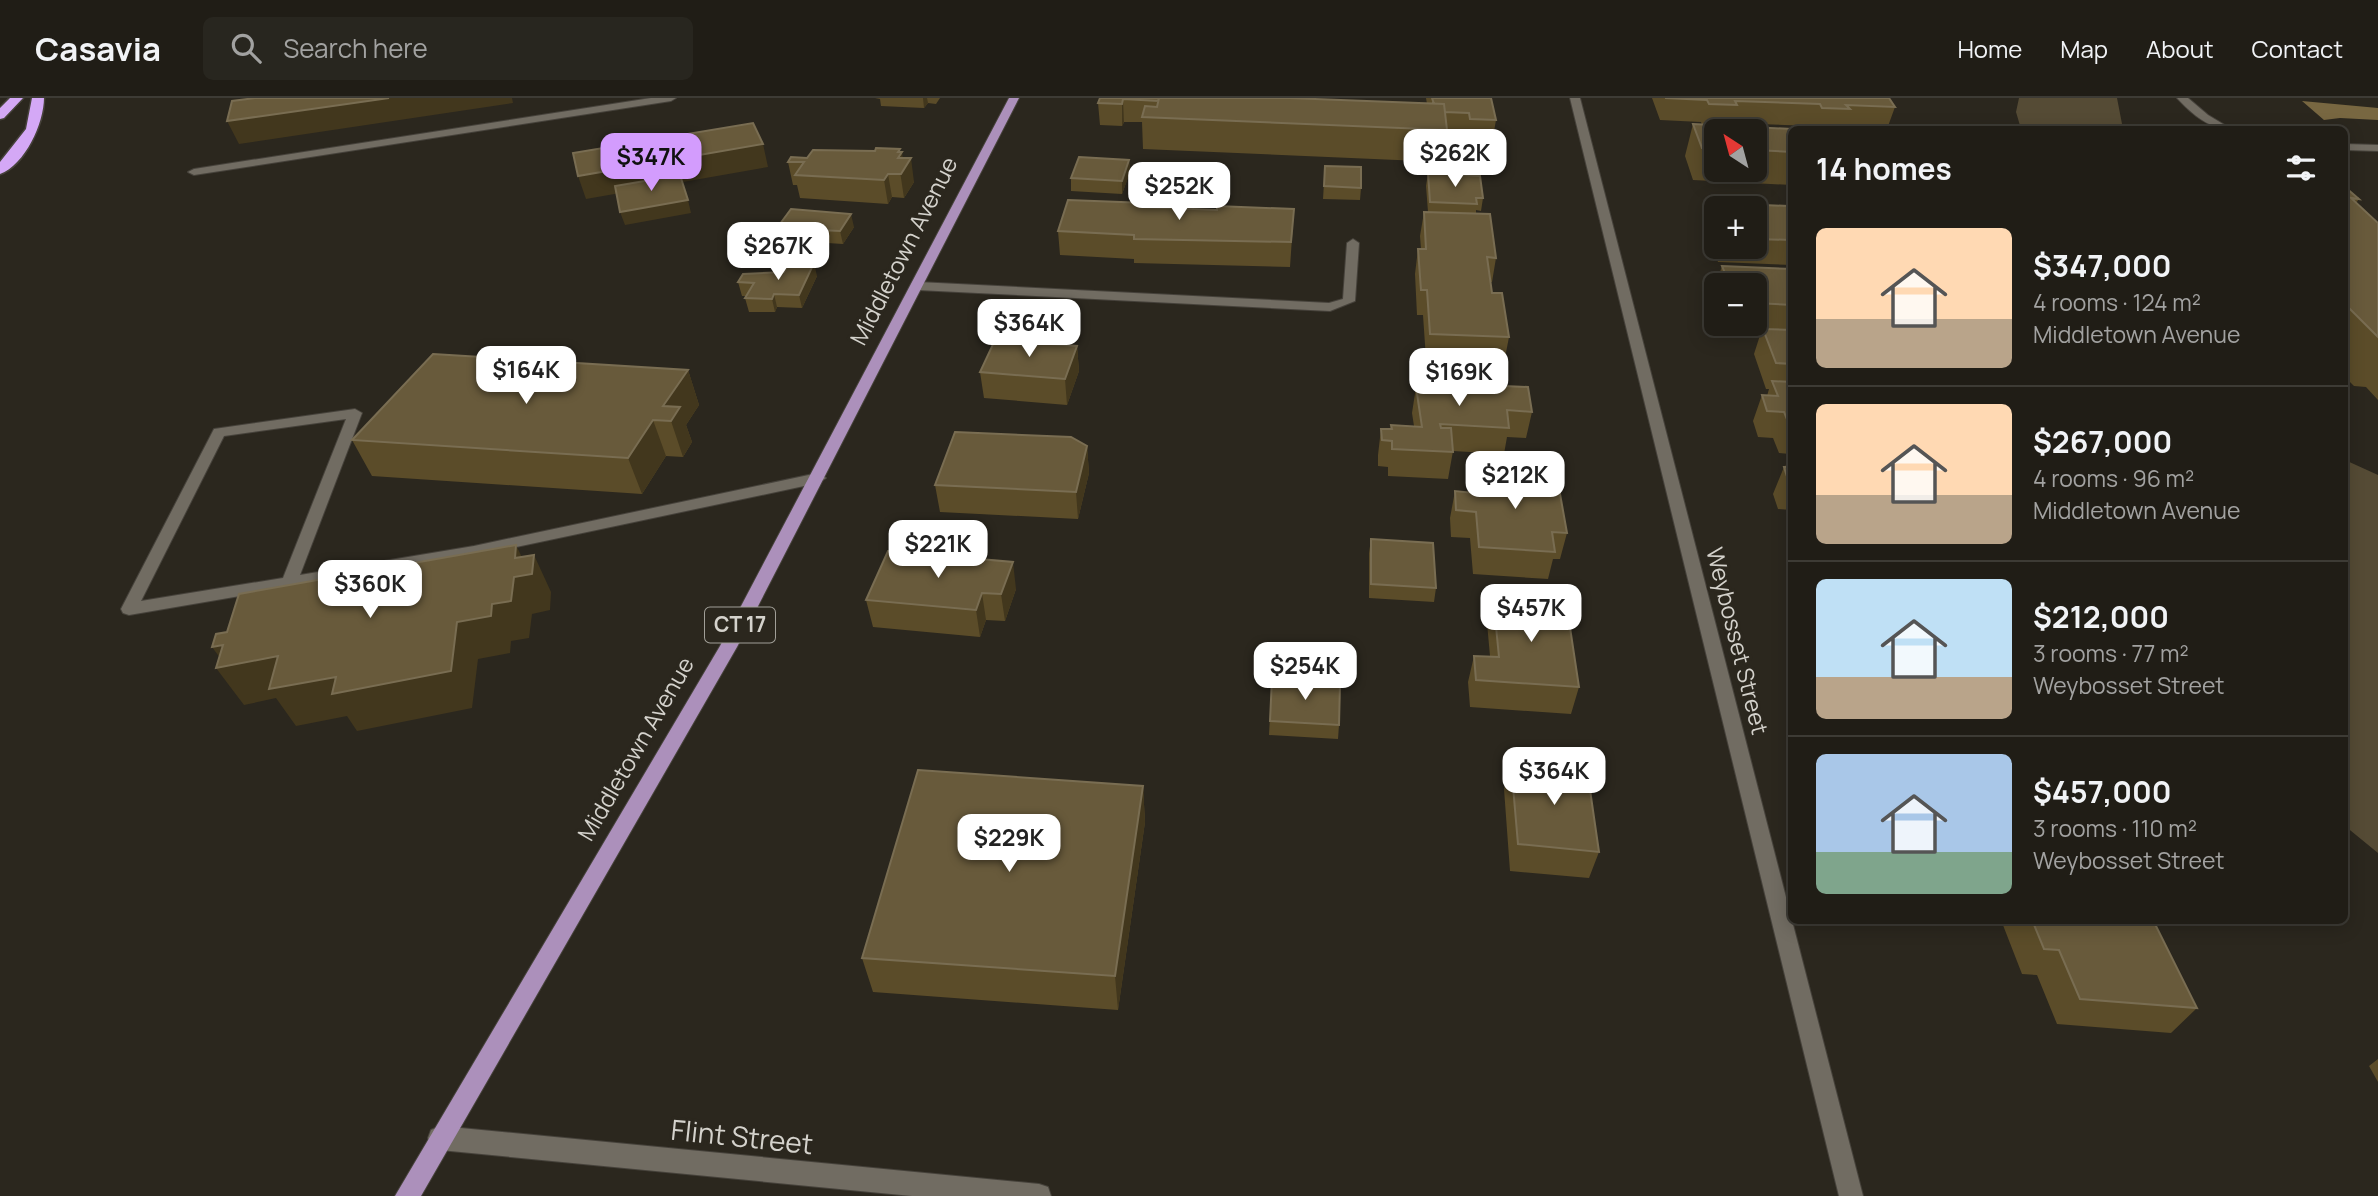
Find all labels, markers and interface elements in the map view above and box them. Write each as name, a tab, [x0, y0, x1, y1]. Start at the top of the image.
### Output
search box	[203, 17, 693, 80]
text: Casavia	[35, 26, 161, 71]
icon: search	[227, 29, 265, 67]
text: Search here	[283, 30, 428, 66]
text: Home	[1957, 32, 2022, 65]
text: Map	[2060, 32, 2108, 65]
text: About	[2146, 32, 2214, 65]
text: Contact	[2252, 32, 2343, 65]
north arrow	[1704, 119, 1768, 182]
map controls	[1704, 119, 1767, 336]
pin: $262K	[1406, 130, 1504, 189]
pin: $347K	[602, 134, 700, 193]
text: $262K	[1419, 136, 1491, 168]
text: $347K	[617, 140, 685, 172]
text: 14 homes	[1816, 148, 1952, 189]
icon: filters	[2282, 149, 2320, 187]
street label: Middletown Avenue	[842, 151, 964, 350]
pin: $252K	[1130, 162, 1228, 222]
text: $252K	[1144, 169, 1214, 201]
button: +	[1704, 196, 1767, 259]
pin: $267K	[729, 222, 827, 282]
text: $267K	[743, 229, 813, 261]
text: $347,000	[2033, 245, 2171, 286]
icon: home	[1872, 256, 1956, 340]
button: −	[1704, 273, 1767, 336]
text: 4 rooms · 124 m²	[2033, 286, 2201, 318]
pin: $364K	[980, 300, 1078, 359]
text: $364K	[994, 306, 1065, 338]
text: Middletown Avenue	[2033, 318, 2240, 350]
pin: $164K	[477, 346, 575, 406]
pin: $169K	[1410, 348, 1508, 408]
text: $164K	[492, 353, 560, 385]
text: $169K	[1425, 355, 1493, 387]
text: $267,000	[2033, 421, 2172, 462]
icon: home	[1872, 432, 1956, 516]
pin: $212K	[1466, 452, 1564, 511]
text: $212K	[1482, 458, 1548, 490]
text: 4 rooms · 96 m²	[2033, 462, 2194, 494]
text: Middletown Avenue	[2033, 494, 2240, 526]
pin: $221K	[889, 520, 987, 580]
text: $221K	[905, 527, 971, 559]
street label: Weybosset Street	[1699, 544, 1777, 738]
pin: $360K	[321, 560, 419, 620]
text: $360K	[334, 567, 406, 599]
pin: $457K	[1482, 584, 1580, 644]
text: $457K	[1496, 591, 1566, 623]
text: $212,000	[2033, 596, 2169, 637]
icon: home	[1872, 607, 1956, 691]
road number: CT 17	[705, 608, 775, 642]
text: 3 rooms · 77 m²	[2033, 637, 2189, 669]
pin: $254K	[1256, 642, 1354, 702]
text: $254K	[1270, 649, 1340, 681]
street label: Middletown Avenue	[569, 651, 701, 846]
text: Weybosset Street	[2033, 669, 2225, 701]
pin: $364K	[1505, 748, 1603, 807]
text: $364K	[1519, 754, 1590, 786]
text: $457,000	[2033, 771, 2172, 812]
icon: home	[1872, 782, 1956, 866]
text: 3 rooms · 110 m²	[2033, 812, 2197, 844]
pin: $229K	[960, 814, 1058, 874]
text: $229K	[973, 821, 1045, 853]
text: Weybosset Street	[2033, 844, 2225, 876]
street label: Flint Street	[669, 1110, 815, 1162]

